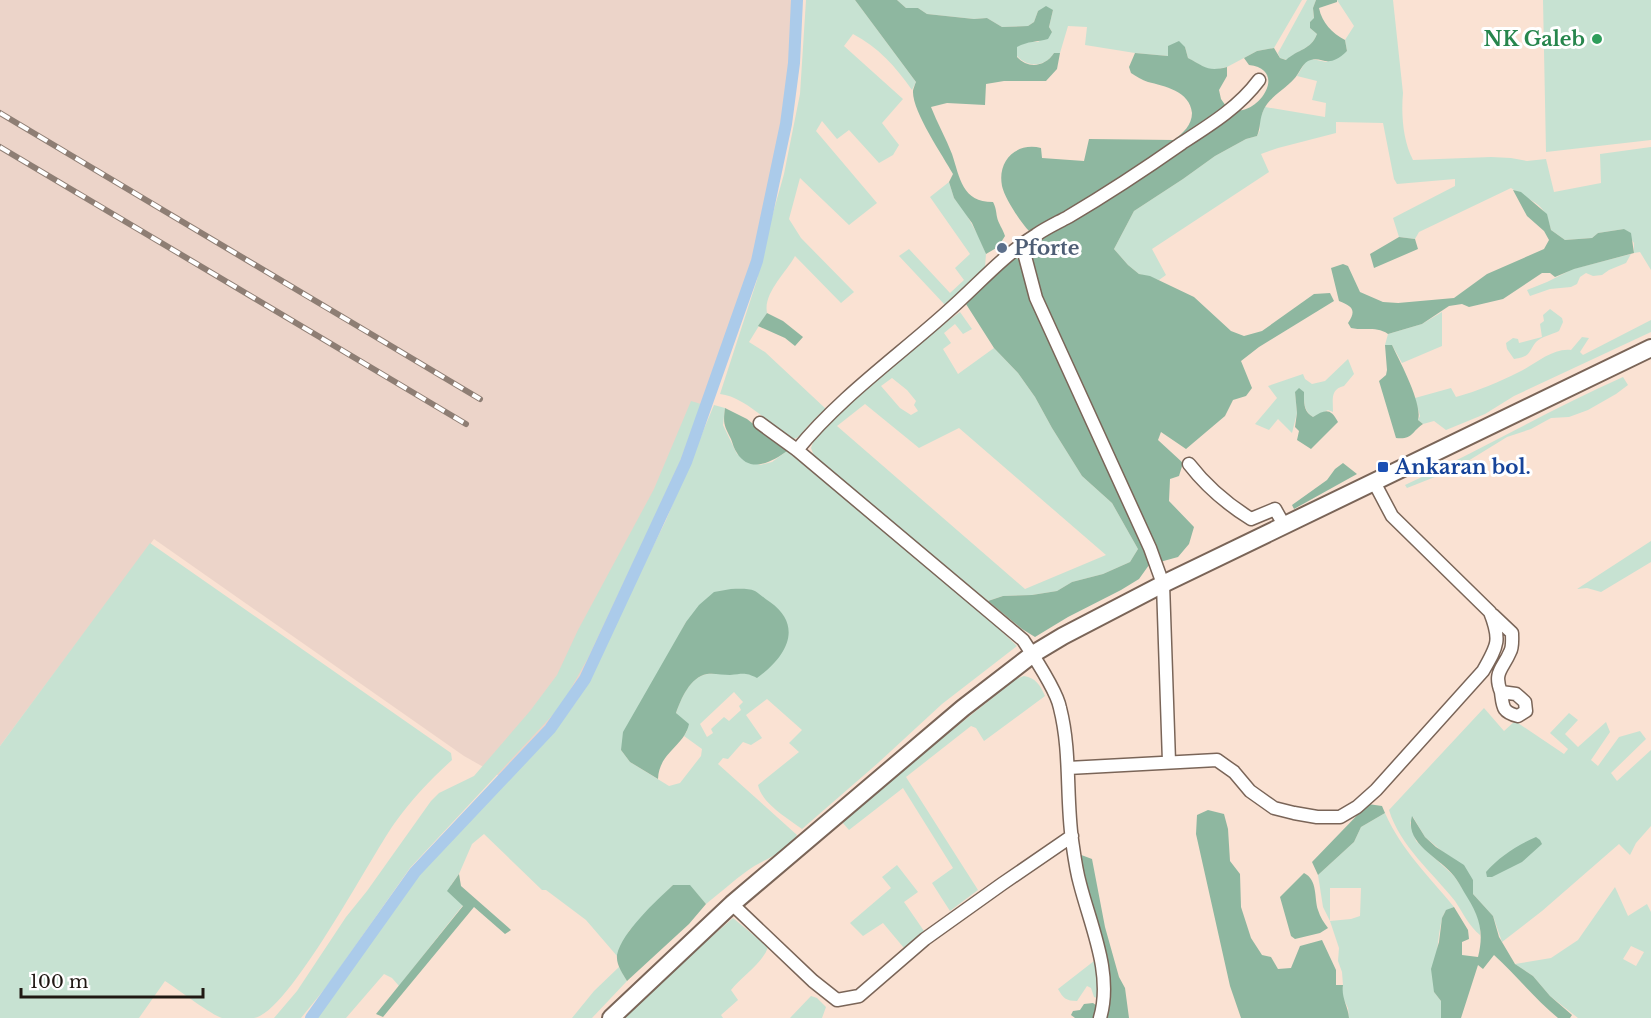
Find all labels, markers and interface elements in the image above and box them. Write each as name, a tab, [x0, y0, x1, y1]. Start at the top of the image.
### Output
place label: NK Galeb	[1484, 27, 1585, 51]
marker: NK Galeb	[1590, 32, 1604, 46]
place label: Pforte	[1014, 236, 1079, 260]
marker: Pforte	[995, 241, 1009, 255]
place label: Ankaran bol.	[1394, 455, 1531, 479]
marker: Ankaran bol.	[1376, 460, 1390, 474]
scale bar	[21, 961, 202, 999]
text: 100 m	[30, 971, 88, 993]

